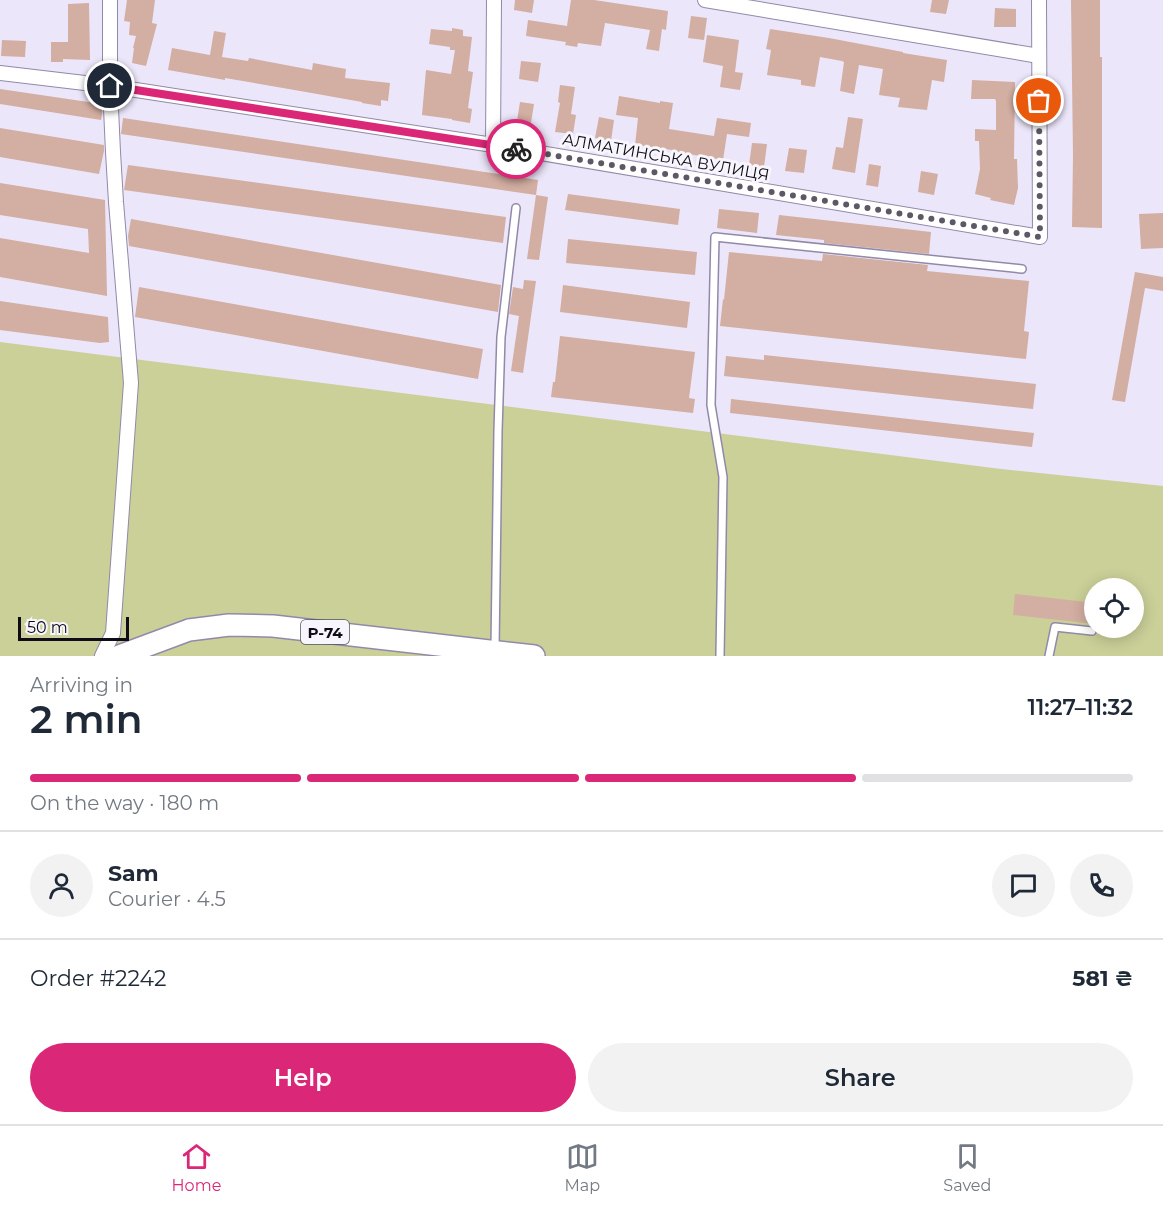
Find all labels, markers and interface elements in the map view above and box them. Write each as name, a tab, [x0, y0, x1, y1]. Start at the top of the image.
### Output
pin	[84, 60, 135, 111]
icon: home	[93, 69, 126, 102]
pin	[1013, 75, 1064, 126]
icon: bag	[1022, 84, 1055, 117]
courier	[486, 119, 546, 179]
street label: АЛМАТИНСЬКА ВУЛИЦЯ	[561, 129, 771, 185]
icon: bike	[500, 133, 533, 166]
map controls	[1084, 578, 1144, 638]
button: locate	[1084, 578, 1144, 638]
scale bar	[18, 614, 129, 642]
text: 50 m	[27, 618, 68, 637]
road number: Р-74	[301, 620, 349, 644]
text: Arriving in	[30, 673, 133, 697]
text: 11:27–11:32	[1028, 694, 1133, 721]
text: 2 min	[30, 695, 143, 743]
text: On the way · 180 m	[30, 791, 219, 815]
button: person	[30, 854, 93, 917]
button: chat	[992, 854, 1055, 917]
button: phone	[1070, 854, 1133, 917]
text: Sam	[108, 860, 159, 887]
text: Courier · 4.5	[108, 887, 226, 911]
text: Order #2242	[30, 965, 167, 992]
text: 581 ₴	[1072, 965, 1133, 992]
button: Help	[30, 1043, 576, 1112]
button: Share	[588, 1043, 1133, 1112]
tab: Home	[172, 1140, 221, 1195]
tab: Map	[565, 1140, 600, 1195]
tab: Saved	[943, 1140, 991, 1195]

